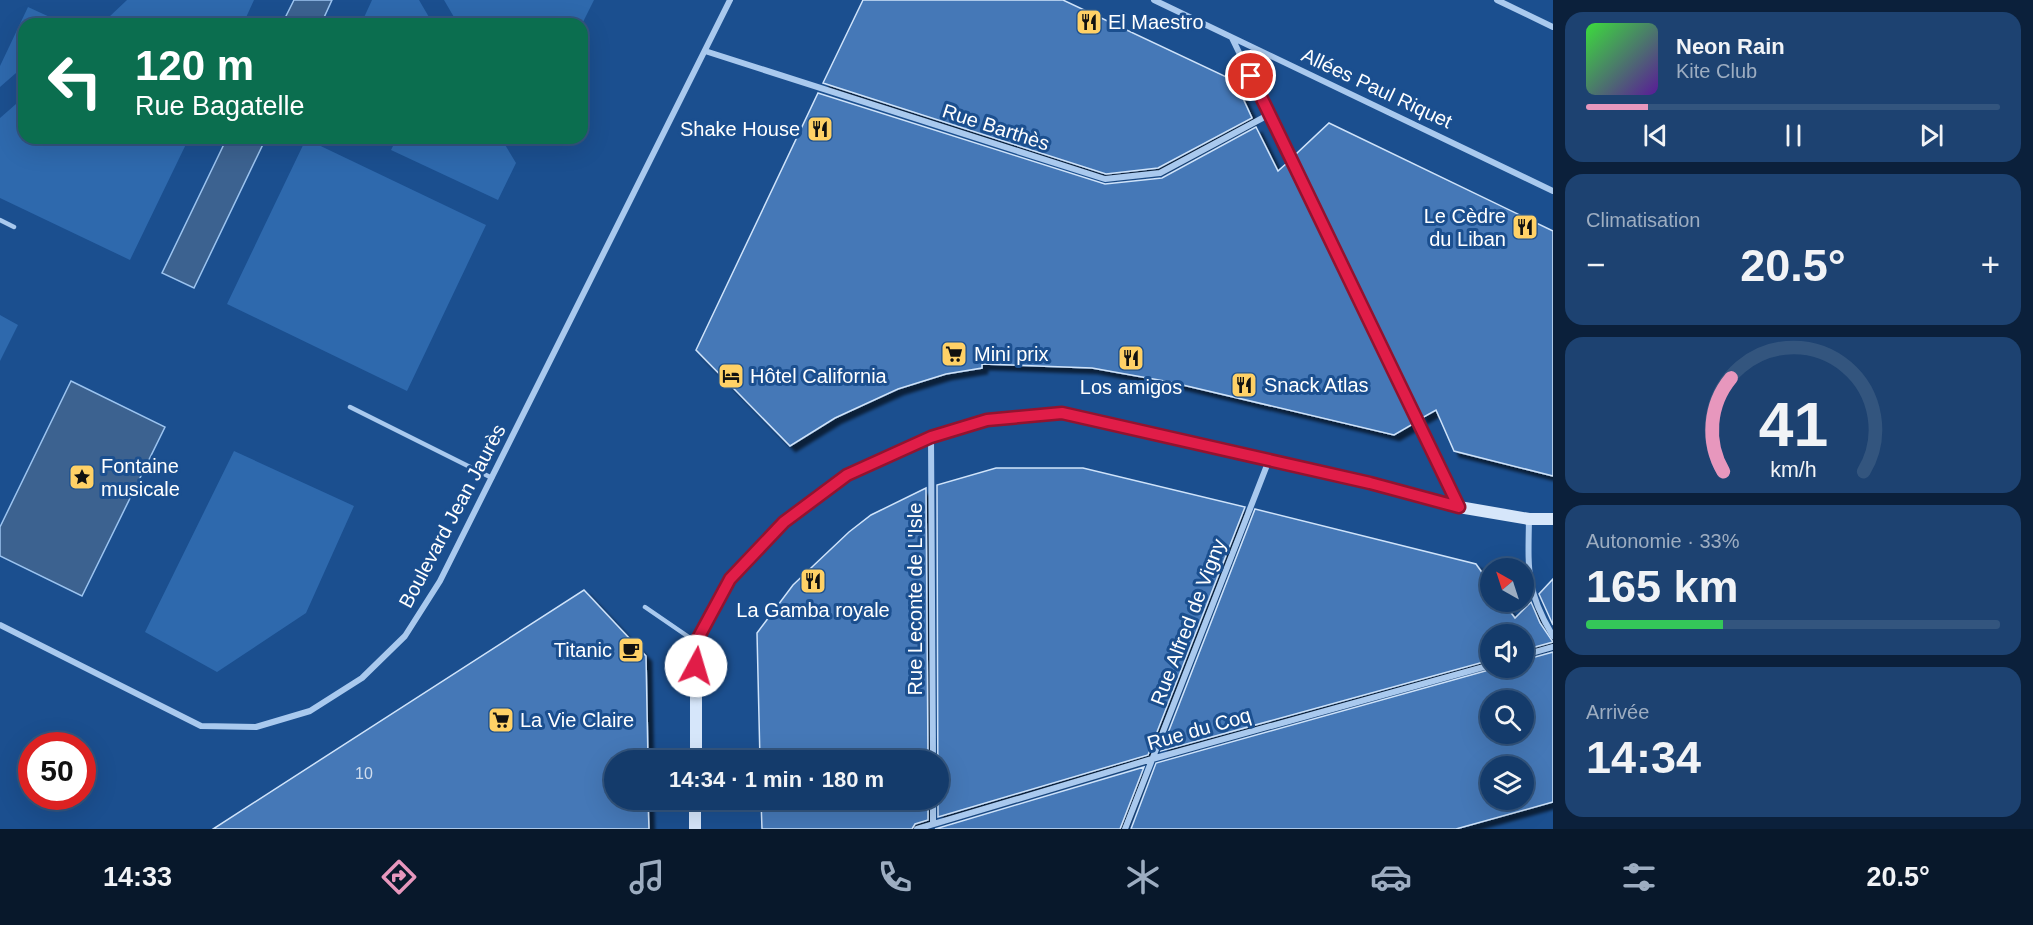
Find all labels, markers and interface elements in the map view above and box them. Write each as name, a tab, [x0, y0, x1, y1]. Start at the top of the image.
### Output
restaurant icon: El Maestro	[1074, 7, 1104, 37]
place label: El Maestro	[1108, 11, 1204, 33]
text: Neon Rain	[1676, 34, 1785, 59]
icon: left	[36, 42, 114, 120]
text: 120 m	[135, 42, 254, 89]
street label: Allées Paul Riquet	[1298, 43, 1456, 133]
pin	[1225, 50, 1276, 101]
icon: arrive	[1234, 59, 1267, 92]
text: Kite Club	[1676, 60, 1757, 82]
text: Rue Bagatelle	[135, 91, 305, 121]
street label: Rue Barthès	[940, 99, 1052, 155]
restaurant icon: Shake House	[805, 114, 835, 144]
place label: Shake House	[680, 118, 800, 140]
icon: previous	[1639, 119, 1672, 152]
icon: pause	[1777, 119, 1810, 152]
icon: next	[1915, 119, 1948, 152]
place label: Le Cèdre du Liban	[1424, 205, 1506, 250]
text: Climatisation	[1586, 209, 1700, 231]
restaurant icon: Le Cèdre du Liban	[1510, 212, 1540, 242]
text: 20.5°	[1740, 240, 1846, 291]
text: −	[1586, 246, 1605, 283]
text: +	[1981, 246, 2000, 283]
supermarket icon: Mini prix	[939, 339, 969, 369]
place label: Mini prix	[974, 343, 1048, 365]
restaurant icon: Los amigos	[1116, 343, 1146, 373]
hotel icon: Hôtel California	[716, 361, 746, 391]
place label: Hôtel California	[750, 365, 888, 387]
restaurant icon: Snack Atlas	[1229, 370, 1259, 400]
place label: Snack Atlas	[1264, 374, 1369, 396]
place label: Los amigos	[1080, 376, 1182, 398]
text: 41	[1758, 390, 1828, 459]
street label: Boulevard Jean Jaurès	[394, 421, 510, 611]
place label: Fontaine musicale	[101, 455, 180, 500]
text: km/h	[1770, 458, 1816, 482]
place icon: Fontaine musicale	[67, 462, 97, 492]
street label: Rue Leconte de L'Isle	[904, 503, 926, 695]
text: Autonomie · 33%	[1586, 530, 1739, 552]
street label: Rue Alfred de Vigny	[1146, 536, 1230, 708]
north arrow	[1480, 558, 1534, 612]
map controls	[1480, 558, 1534, 810]
text: 165 km	[1586, 561, 1739, 612]
restaurant icon: La Gamba royale	[798, 566, 828, 596]
place label: La Gamba royale	[736, 599, 890, 621]
button: sound	[1480, 624, 1534, 678]
position arrow	[664, 634, 728, 698]
cafe icon: Titanic	[616, 635, 646, 665]
place label: Titanic	[554, 639, 612, 661]
button: search	[1480, 690, 1534, 744]
text: Arrivée	[1586, 701, 1649, 723]
street label: Rue du Coq	[1145, 704, 1253, 754]
supermarket icon: La Vie Claire	[486, 705, 516, 735]
place label: La Vie Claire	[520, 709, 634, 731]
speed limit sign: 50	[18, 732, 96, 810]
text: 14:34	[1586, 732, 1701, 783]
button: layers	[1480, 756, 1534, 810]
house number: 10	[355, 765, 373, 782]
text: 14:34 · 1 min · 180 m	[669, 767, 884, 792]
icon: directions	[378, 856, 420, 898]
icon: music	[626, 856, 668, 898]
icon: phone	[874, 856, 916, 898]
icon: climate	[1122, 856, 1164, 898]
icon: car	[1370, 856, 1412, 898]
icon: filters	[1618, 856, 1660, 898]
text: 14:33	[103, 862, 172, 892]
text: 20.5°	[1867, 862, 1930, 892]

